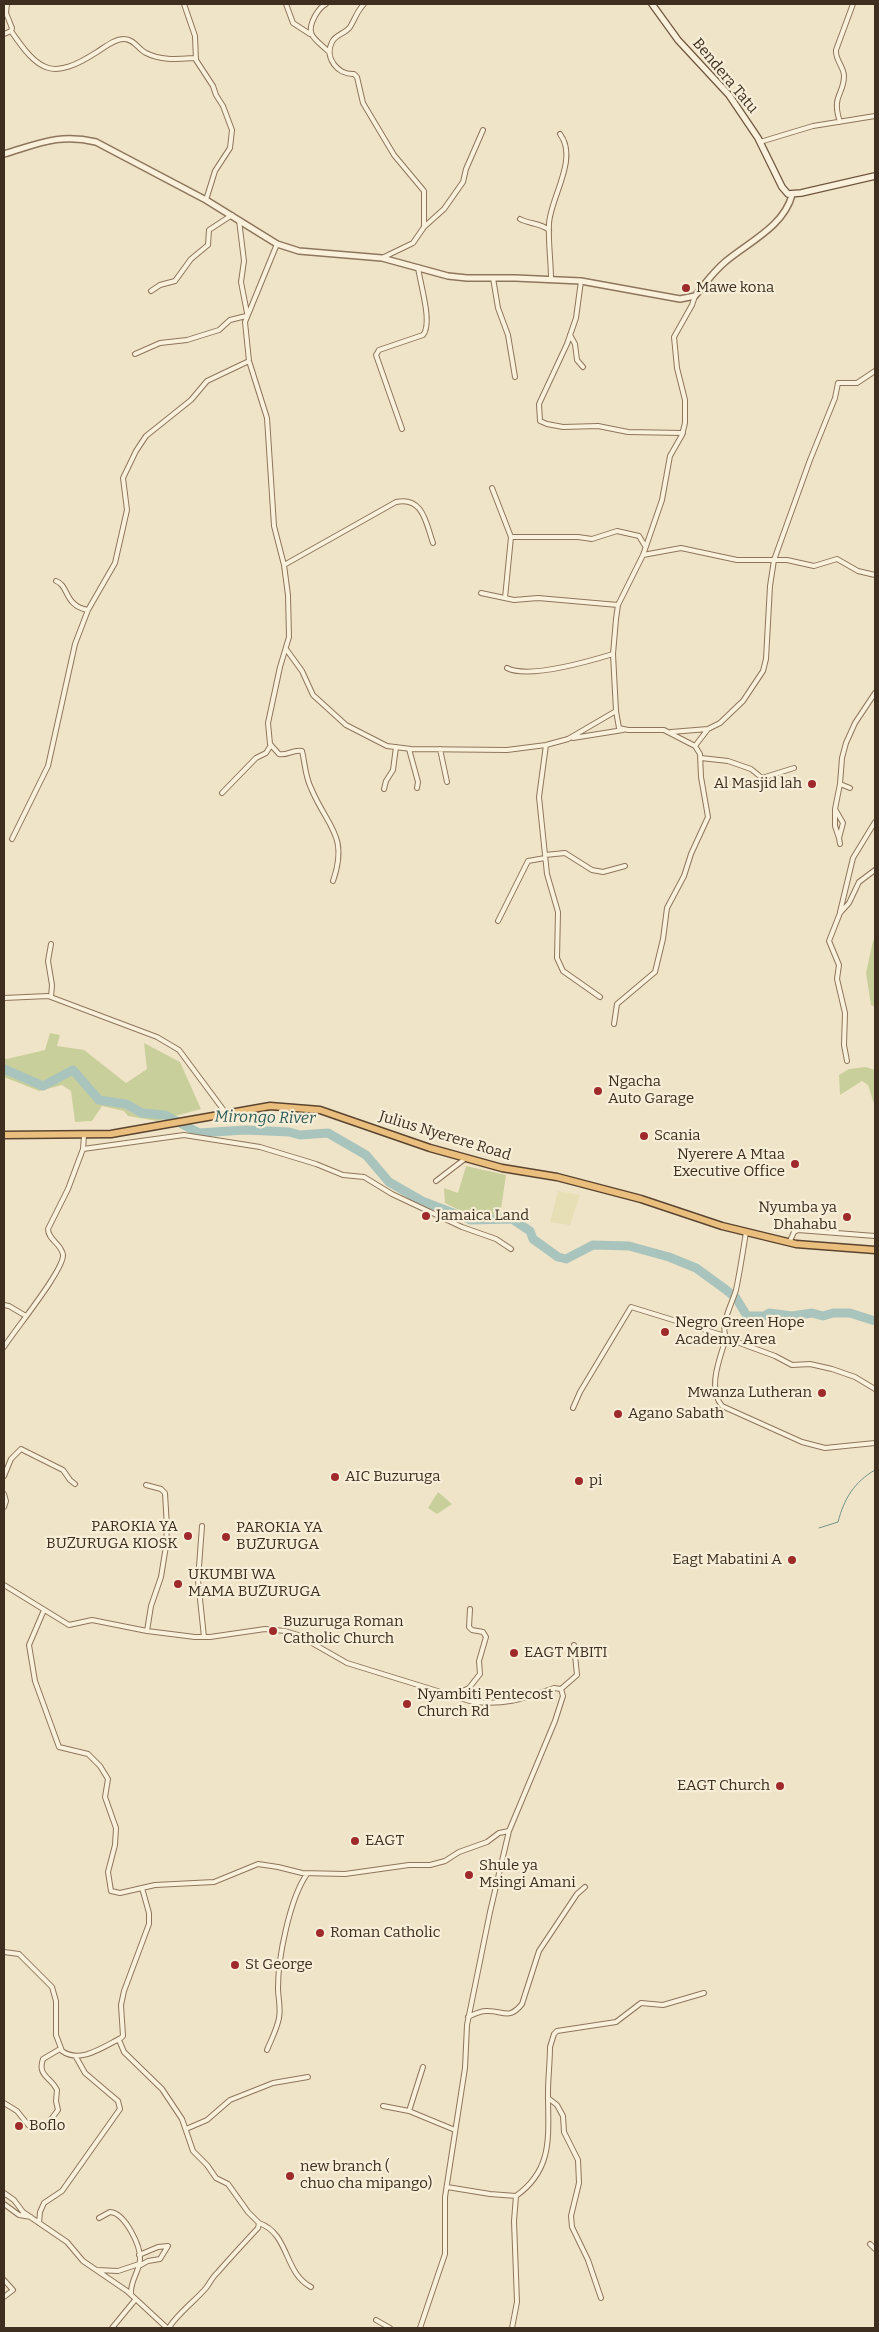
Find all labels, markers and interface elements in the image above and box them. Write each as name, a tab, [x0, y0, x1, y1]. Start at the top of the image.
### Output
street label: Bendera Tatu	[688, 35, 762, 117]
place label: Mawe kona	[696, 279, 774, 297]
marker: Mawe kona	[680, 282, 692, 294]
place label: Al Masjid lah	[714, 775, 802, 793]
marker: Al Masjid lah	[806, 778, 818, 790]
place label: Ngacha Auto Garage	[608, 1073, 694, 1108]
marker: Ngacha Auto Garage	[592, 1085, 604, 1097]
street label: Julius Nyerere Road	[377, 1107, 513, 1165]
water label: Mirongo River	[214, 1108, 316, 1128]
place label: Scania	[654, 1127, 700, 1145]
marker: Scania	[638, 1130, 650, 1142]
place label: Nyerere A Mtaa Executive Office	[673, 1146, 785, 1181]
marker: Nyerere A Mtaa Executive Office	[789, 1158, 801, 1170]
place label: Nyumba ya Dhahabu	[758, 1199, 837, 1234]
place label: Jamaica Land	[436, 1207, 529, 1225]
marker: Jamaica Land	[420, 1210, 432, 1222]
marker: Nyumba ya Dhahabu	[841, 1211, 853, 1223]
place label: Negro Green Hope Academy Area	[675, 1314, 805, 1349]
marker: Negro Green Hope Academy Area	[659, 1326, 671, 1338]
place label: Mwanza Lutheran	[687, 1384, 812, 1402]
marker: Mwanza Lutheran	[816, 1387, 828, 1399]
place label: Agano Sabath	[628, 1405, 724, 1423]
marker: Agano Sabath	[612, 1408, 624, 1420]
place label: AIC Buzuruga	[345, 1468, 441, 1486]
marker: AIC Buzuruga	[329, 1471, 341, 1483]
place label: pi	[589, 1472, 602, 1490]
marker: pi	[573, 1475, 585, 1487]
place label: PAROKIA YA BUZURUGA KIOSK	[46, 1518, 178, 1553]
place label: PAROKIA YA BUZURUGA	[236, 1519, 323, 1554]
marker: PAROKIA YA BUZURUGA KIOSK	[182, 1530, 194, 1542]
marker: PAROKIA YA BUZURUGA	[220, 1531, 232, 1543]
place label: Eagt Mabatini A	[672, 1551, 782, 1569]
marker: Eagt Mabatini A	[786, 1554, 798, 1566]
place label: UKUMBI WA MAMA BUZURUGA	[188, 1566, 321, 1601]
marker: UKUMBI WA MAMA BUZURUGA	[172, 1578, 184, 1590]
place label: Buzuruga Roman Catholic Church	[283, 1613, 404, 1648]
marker: Buzuruga Roman Catholic Church	[267, 1625, 279, 1637]
place label: EAGT MBITI	[524, 1644, 607, 1662]
marker: EAGT MBITI	[508, 1647, 520, 1659]
place label: Nyambiti Pentecost Church Rd	[417, 1686, 553, 1721]
marker: Nyambiti Pentecost Church Rd	[401, 1698, 413, 1710]
place label: EAGT Church	[677, 1777, 770, 1795]
marker: EAGT Church	[774, 1780, 786, 1792]
place label: EAGT	[365, 1832, 404, 1850]
marker: EAGT	[349, 1835, 361, 1847]
place label: Shule ya Msingi Amani	[479, 1857, 576, 1892]
marker: Shule ya Msingi Amani	[463, 1869, 475, 1881]
place label: Roman Catholic	[330, 1924, 440, 1942]
marker: Roman Catholic	[314, 1927, 326, 1939]
place label: St George	[245, 1956, 313, 1974]
marker: St George	[229, 1959, 241, 1971]
place label: Boflo	[29, 2117, 65, 2135]
marker: Boflo	[13, 2120, 25, 2132]
place label: new branch ( chuo cha mipango)	[300, 2158, 432, 2193]
marker: new branch ( chuo cha mipango)	[284, 2170, 296, 2182]

